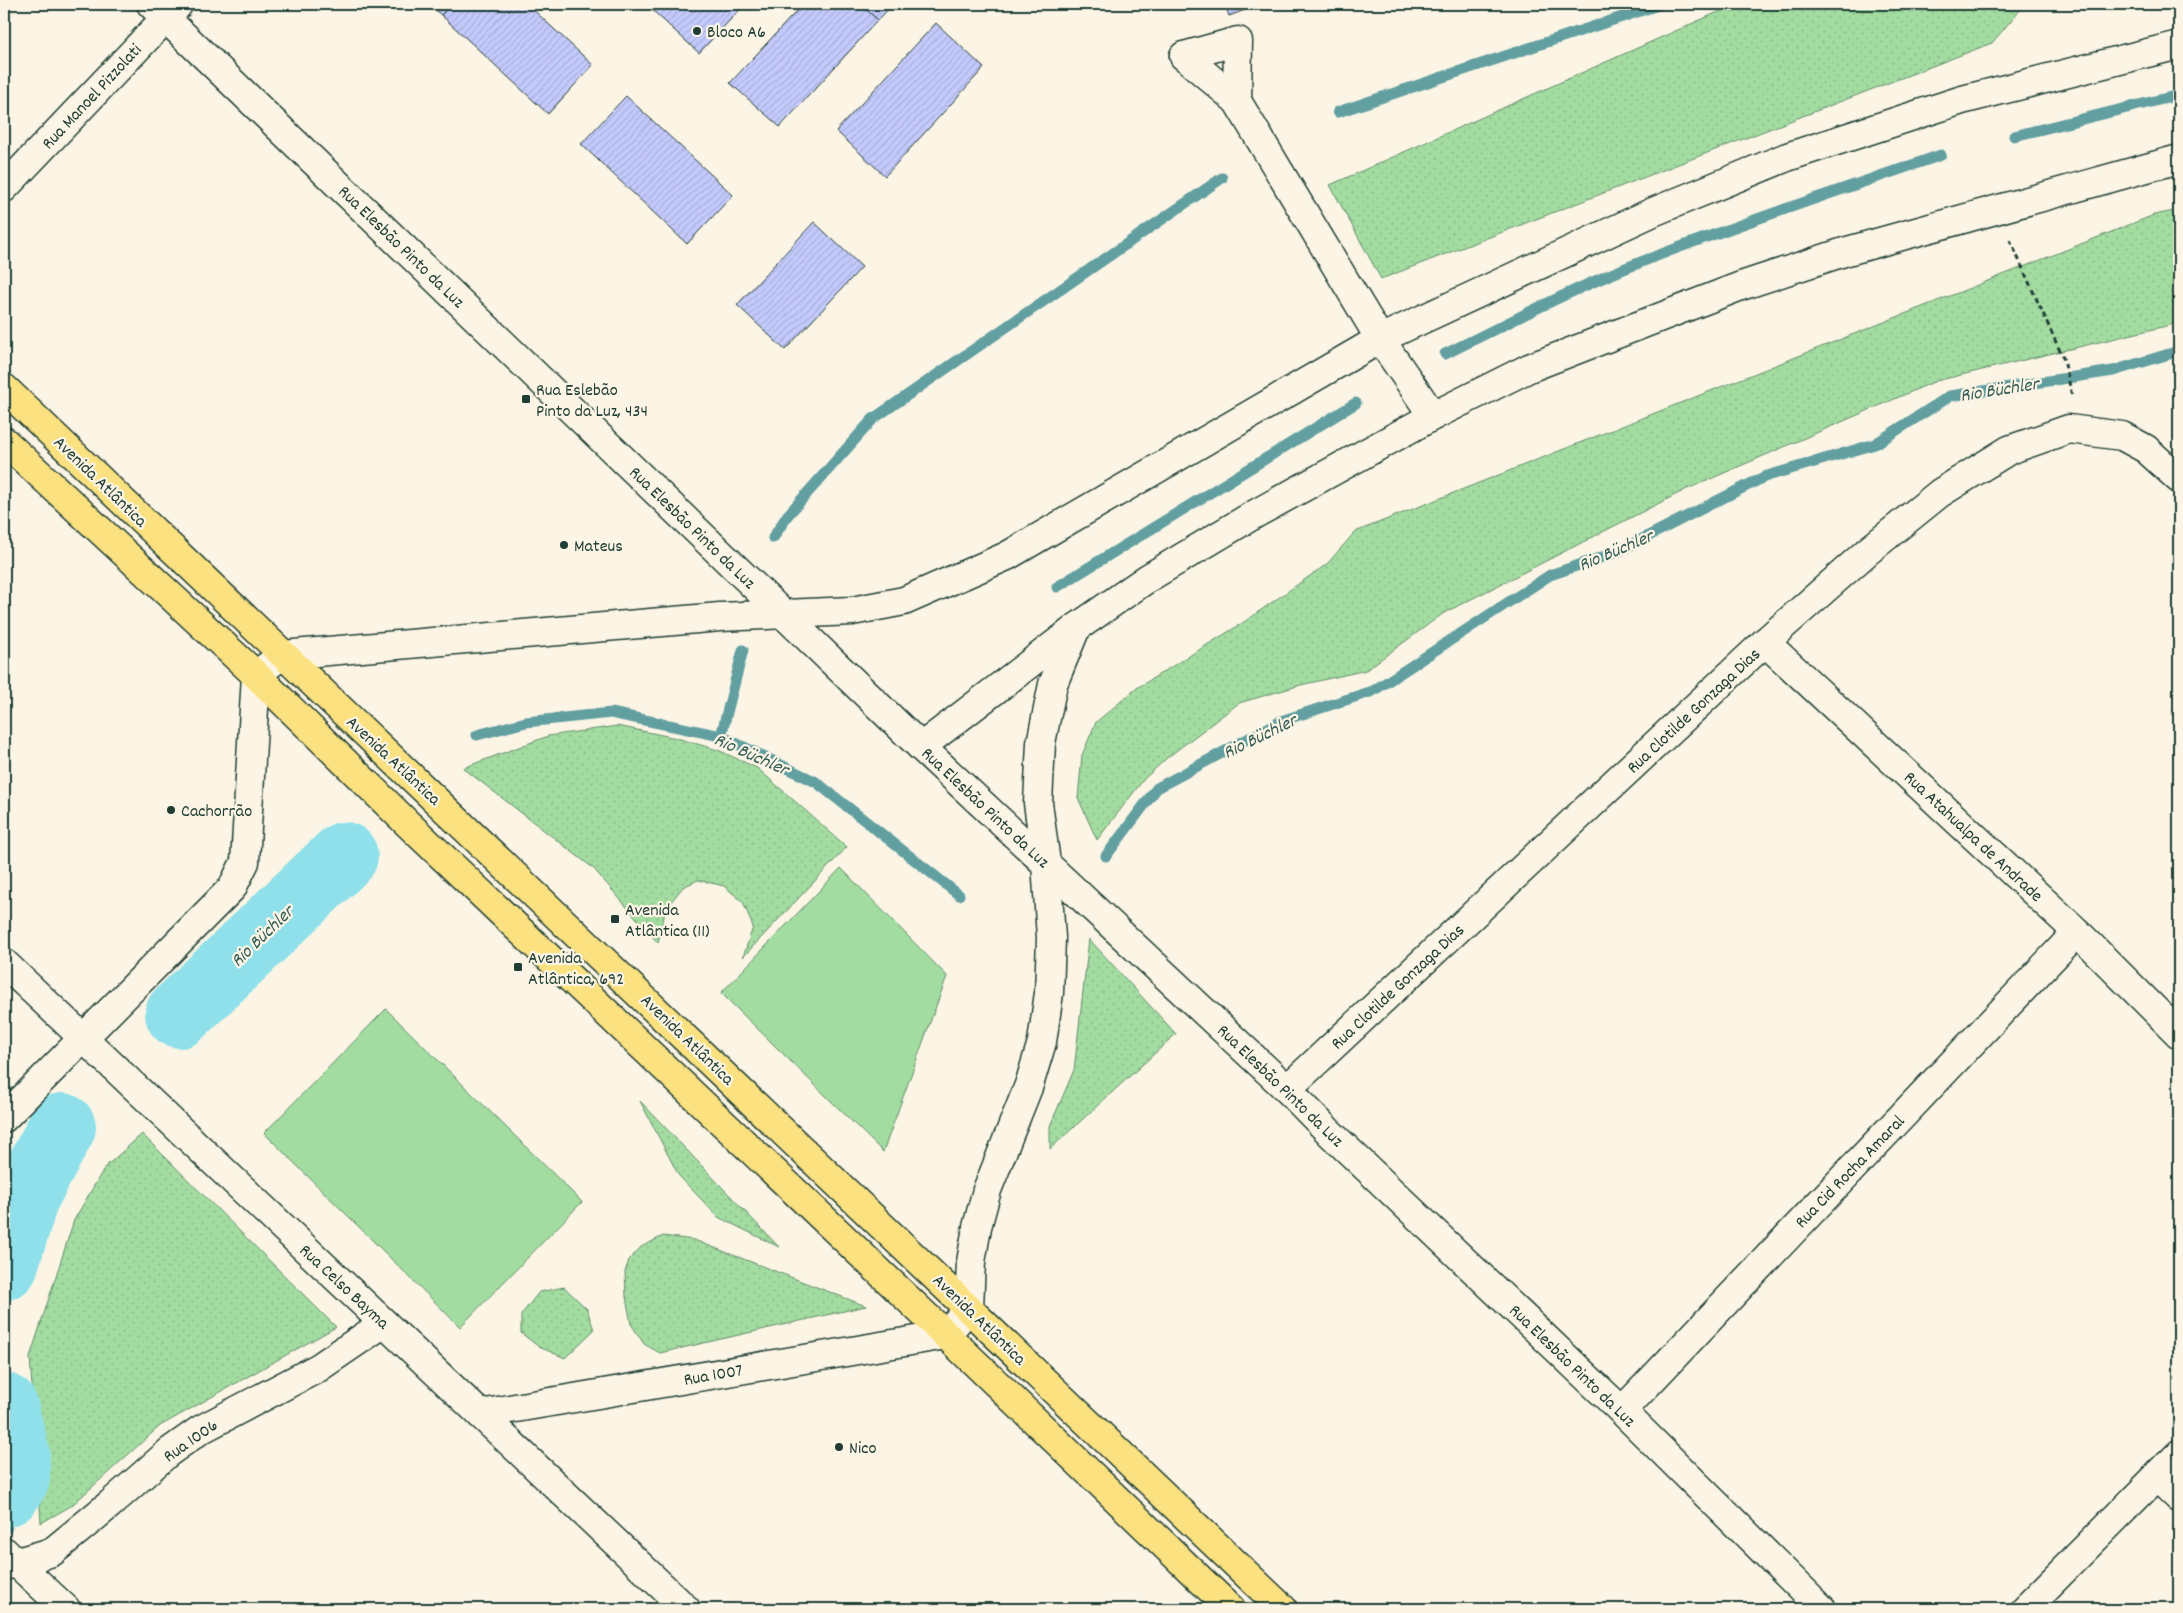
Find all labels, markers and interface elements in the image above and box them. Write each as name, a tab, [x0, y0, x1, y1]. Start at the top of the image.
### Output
place label: Bloco A6	[707, 21, 766, 46]
marker: Bloco A6	[691, 25, 703, 37]
street label: Rua Manoel Pizzolati	[37, 39, 149, 156]
street label: Rua Elesbão Pinto da Luz	[331, 181, 469, 315]
water label: Rio Büchler	[1958, 372, 2043, 411]
place label: Rua Eslebão Pinto da Luz, 434	[536, 379, 648, 425]
marker: Rua Eslebão Pinto da Luz, 434	[520, 393, 532, 405]
street label: Avenida Atlântica	[47, 432, 152, 534]
street label: Rua Elesbão Pinto da Luz	[622, 462, 760, 596]
water label: Rio Büchler	[1575, 524, 1660, 580]
place label: Mateus	[574, 535, 623, 560]
marker: Mateus	[558, 539, 570, 551]
street label: Rua Clotilde Gonzaga Dias	[1622, 643, 1767, 781]
water label: Rio Büchler	[1219, 708, 1304, 768]
street label: Avenida Atlântica	[339, 711, 446, 813]
water label: Rio Büchler	[709, 728, 794, 785]
street label: Rua Elesbão Pinto da Luz	[915, 743, 1054, 875]
street label: Rua Atahualpa de Andrade	[1897, 767, 2047, 909]
place label: Cachorrão	[181, 800, 252, 825]
marker: Cachorrão	[165, 804, 177, 816]
water label: Rio Büchler	[226, 899, 303, 975]
place label: Avenida Atlântica (11)	[625, 899, 710, 945]
marker: Avenida Atlântica (11)	[609, 913, 621, 925]
street label: Rua Clotilde Gonzaga Dias	[1326, 919, 1471, 1057]
place label: Avenida Atlântica, 692	[528, 947, 624, 993]
marker: Avenida Atlântica, 692	[512, 961, 524, 973]
street label: Avenida Atlântica	[634, 990, 739, 1092]
street label: Rua Elesbão Pinto da Luz	[1210, 1020, 1348, 1154]
street label: Rua Cid Rocha Amaral	[1790, 1110, 1912, 1235]
street label: Rua Celso Bayma	[293, 1239, 394, 1337]
street label: Avenida Atlântica	[926, 1270, 1031, 1372]
street label: Rua Elesbão Pinto da Luz	[1502, 1300, 1640, 1434]
street label: Rua 1007	[682, 1359, 745, 1394]
street label: Rua 1006	[159, 1414, 224, 1470]
place label: Nico	[849, 1437, 876, 1462]
marker: Nico	[833, 1441, 845, 1453]

